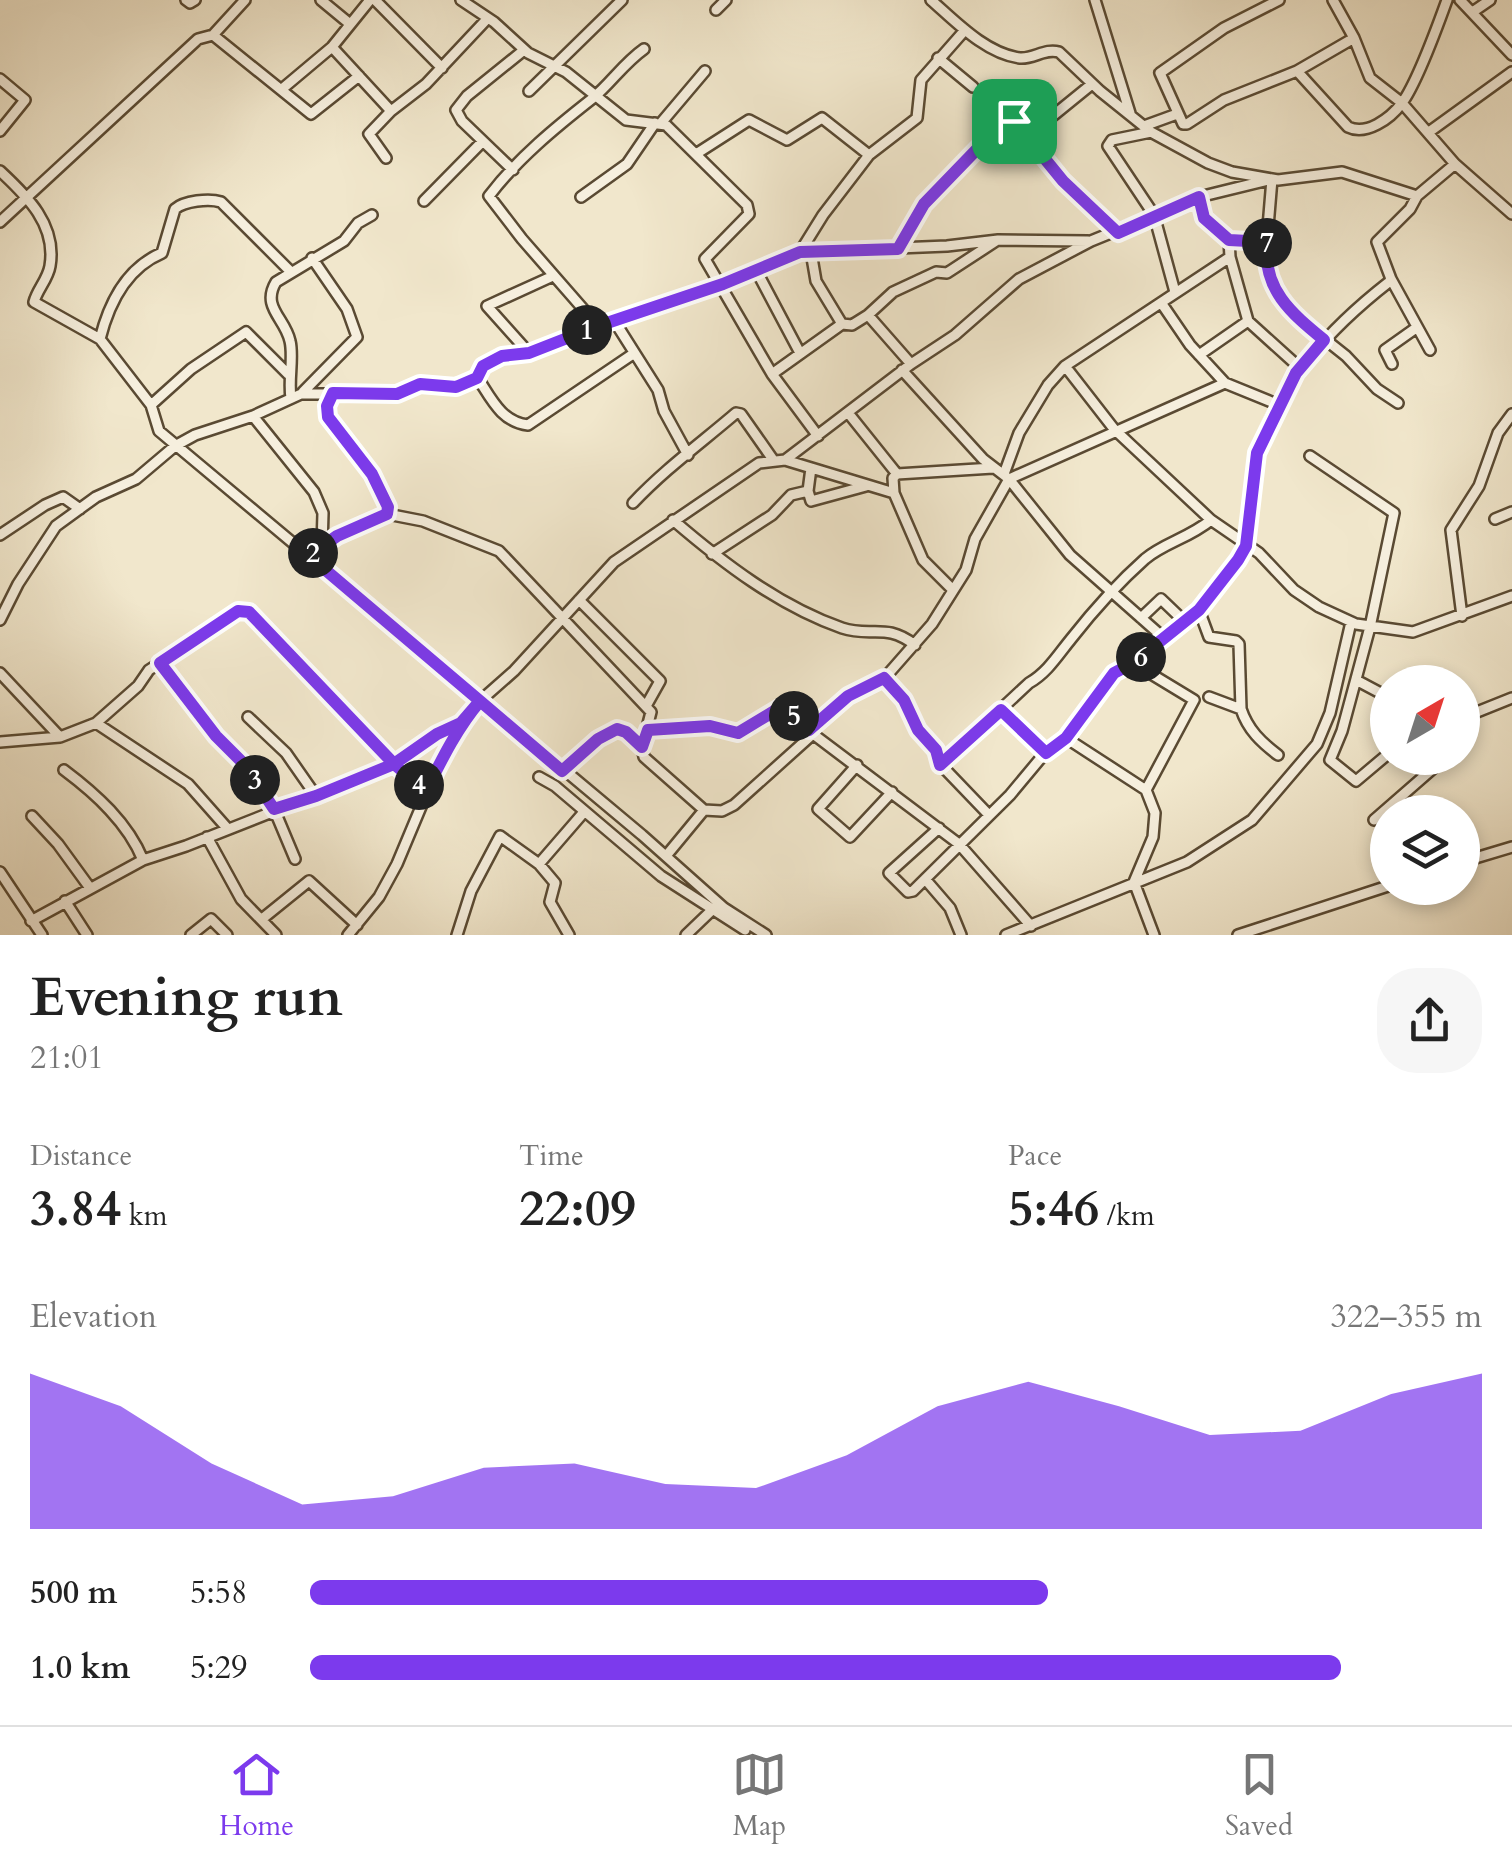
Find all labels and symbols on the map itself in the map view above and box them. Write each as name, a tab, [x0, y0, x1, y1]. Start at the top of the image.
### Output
pin	[972, 79, 1057, 164]
pin: 7	[1242, 218, 1292, 268]
pin: 1	[562, 305, 612, 355]
pin: 2	[288, 528, 338, 578]
pin: 6	[1116, 632, 1166, 682]
north arrow	[1370, 665, 1480, 775]
pin: 5	[769, 691, 819, 741]
pin: 3	[230, 755, 280, 805]
pin: 4	[394, 760, 444, 810]

